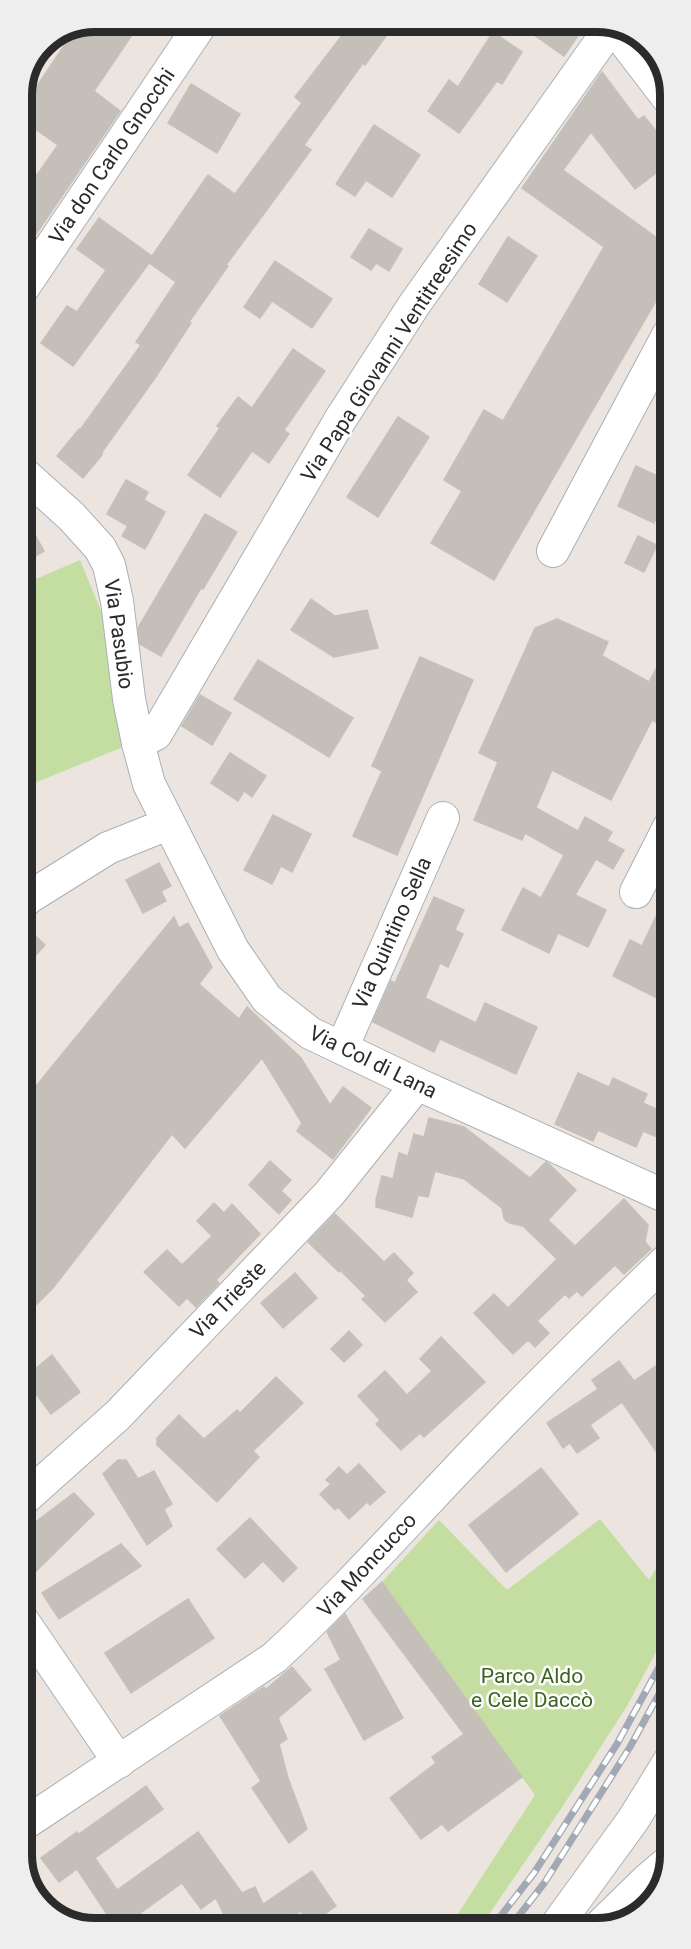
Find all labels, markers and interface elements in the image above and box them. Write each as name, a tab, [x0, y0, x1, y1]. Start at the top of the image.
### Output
street label: Via don Carlo Gnocchi	[44, 64, 180, 248]
street label: Via Papa Giovanni Ventitreesimo	[296, 218, 482, 486]
street label: Via Pasubio	[99, 577, 139, 691]
street label: Via Quintino Sella	[348, 853, 436, 1013]
street label: Via Col di Lana	[305, 1021, 441, 1103]
street label: Via Trieste	[185, 1256, 271, 1344]
street label: Via Moncucco	[313, 1508, 421, 1622]
park label: Parco Aldo e Cele Daccò	[471, 1664, 593, 1712]

